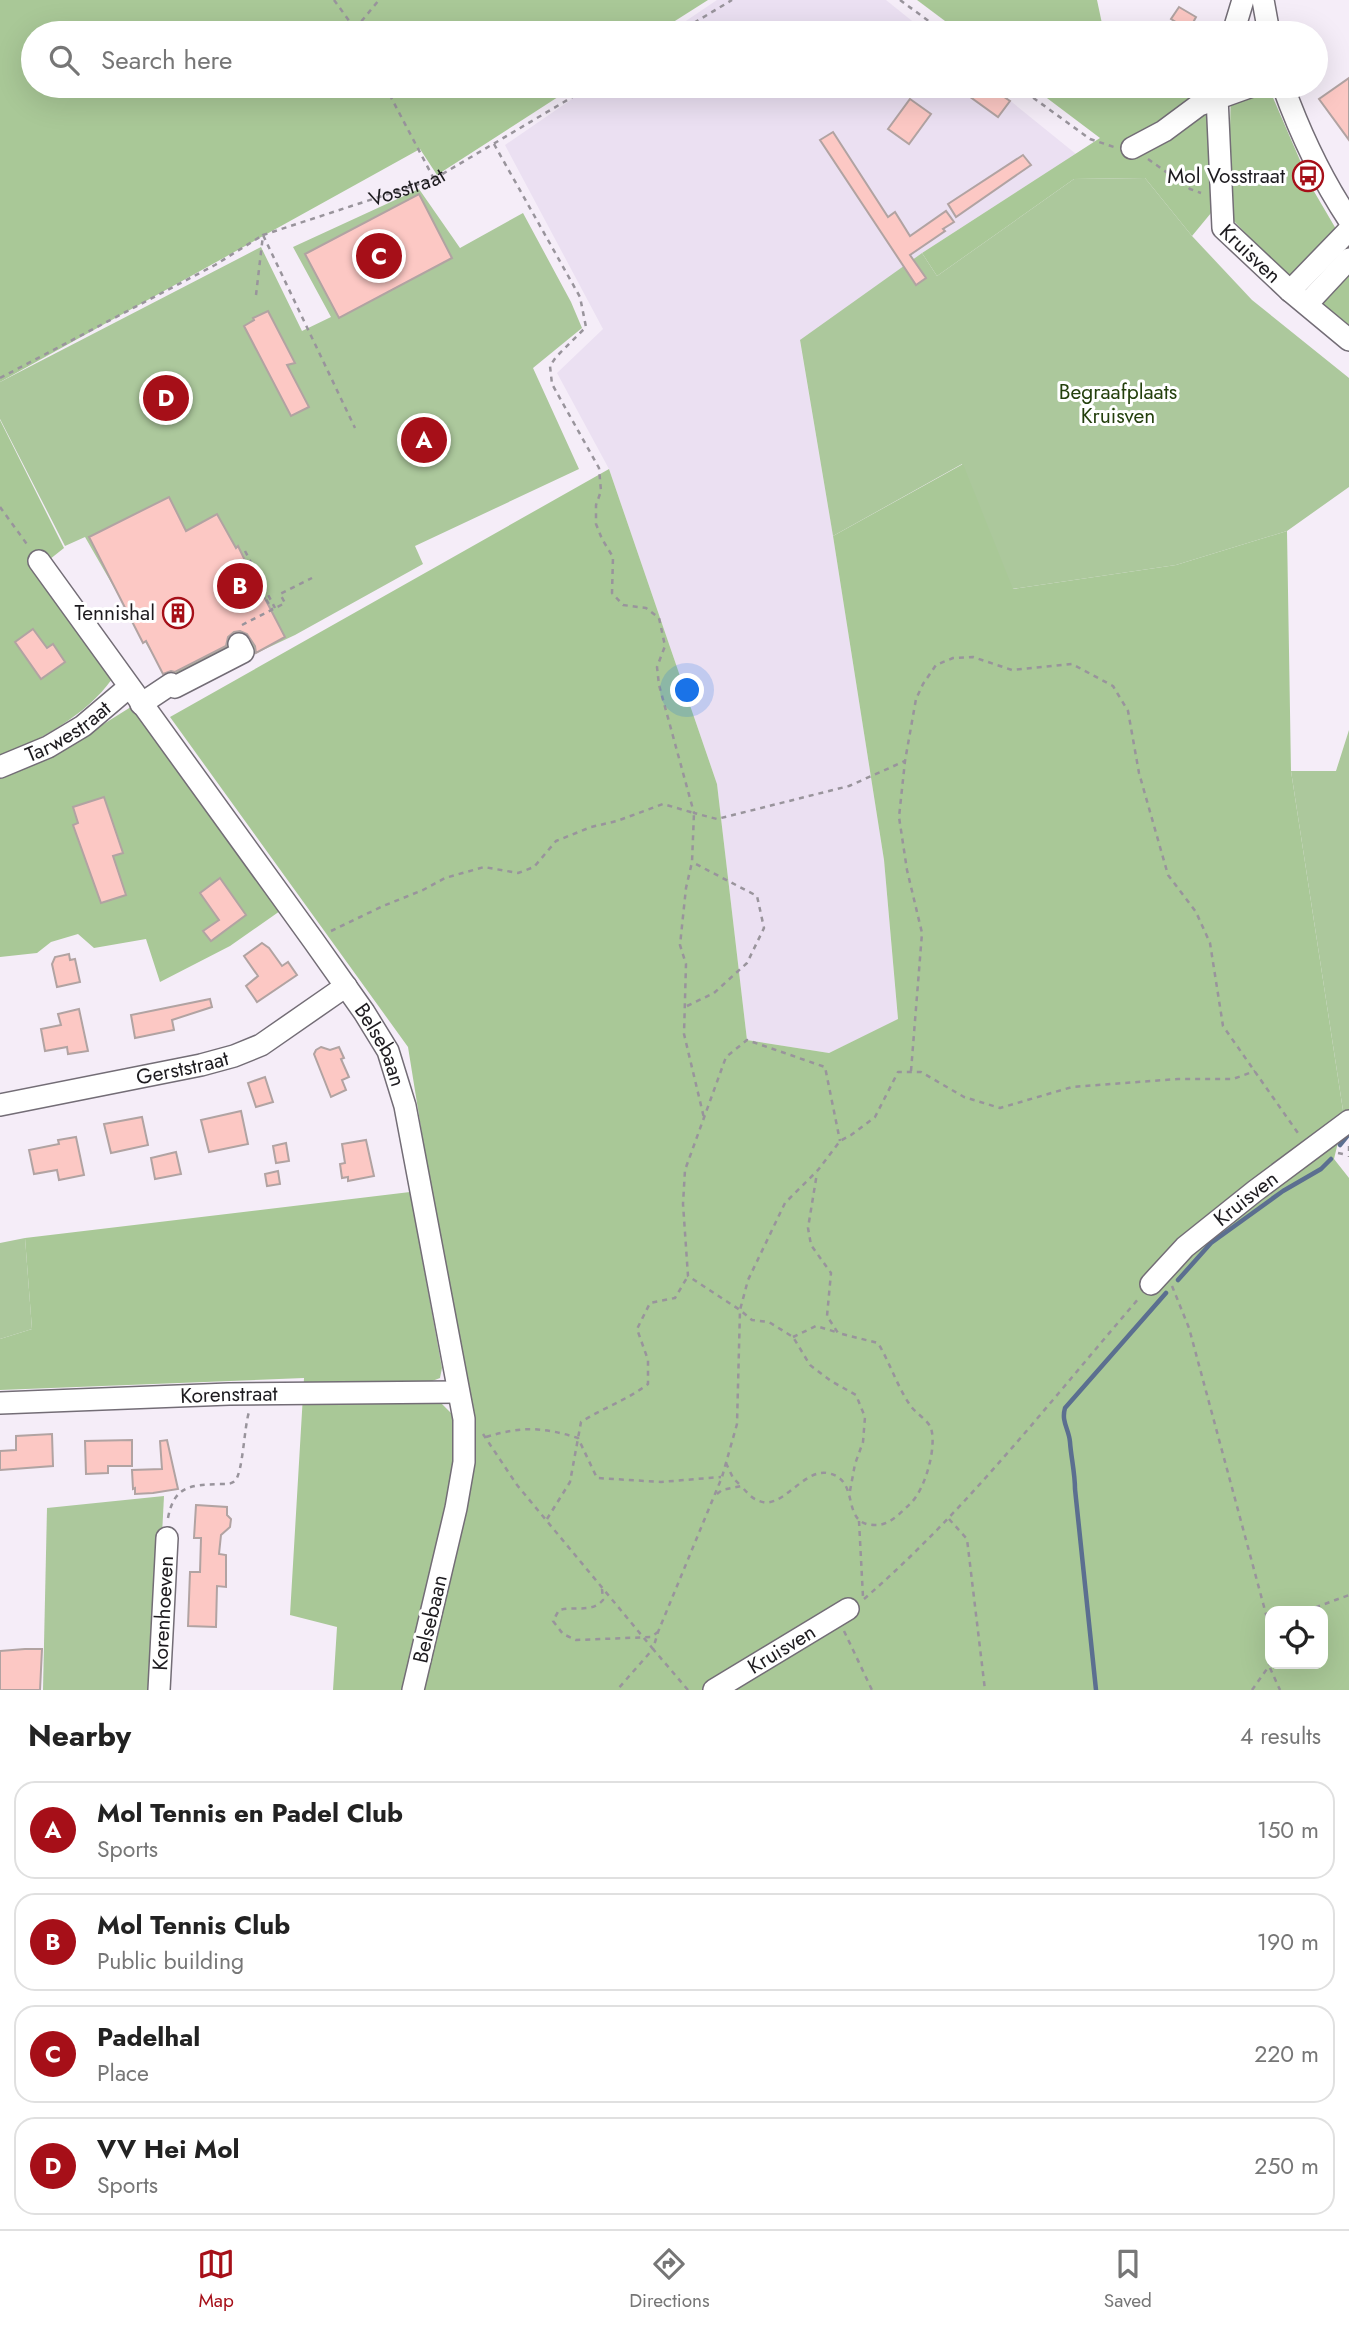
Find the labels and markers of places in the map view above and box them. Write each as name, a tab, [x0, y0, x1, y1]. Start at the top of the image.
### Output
bus stop icon: Mol Vosstraat	[1291, 159, 1325, 193]
place label: Mol Vosstraat	[1167, 161, 1285, 191]
pin: C	[356, 230, 402, 282]
pin: D	[143, 372, 189, 424]
pin: A	[401, 414, 447, 466]
pin: B	[217, 560, 263, 612]
building icon: Tennishal	[161, 596, 195, 630]
place label: Tennishal	[75, 598, 155, 628]

